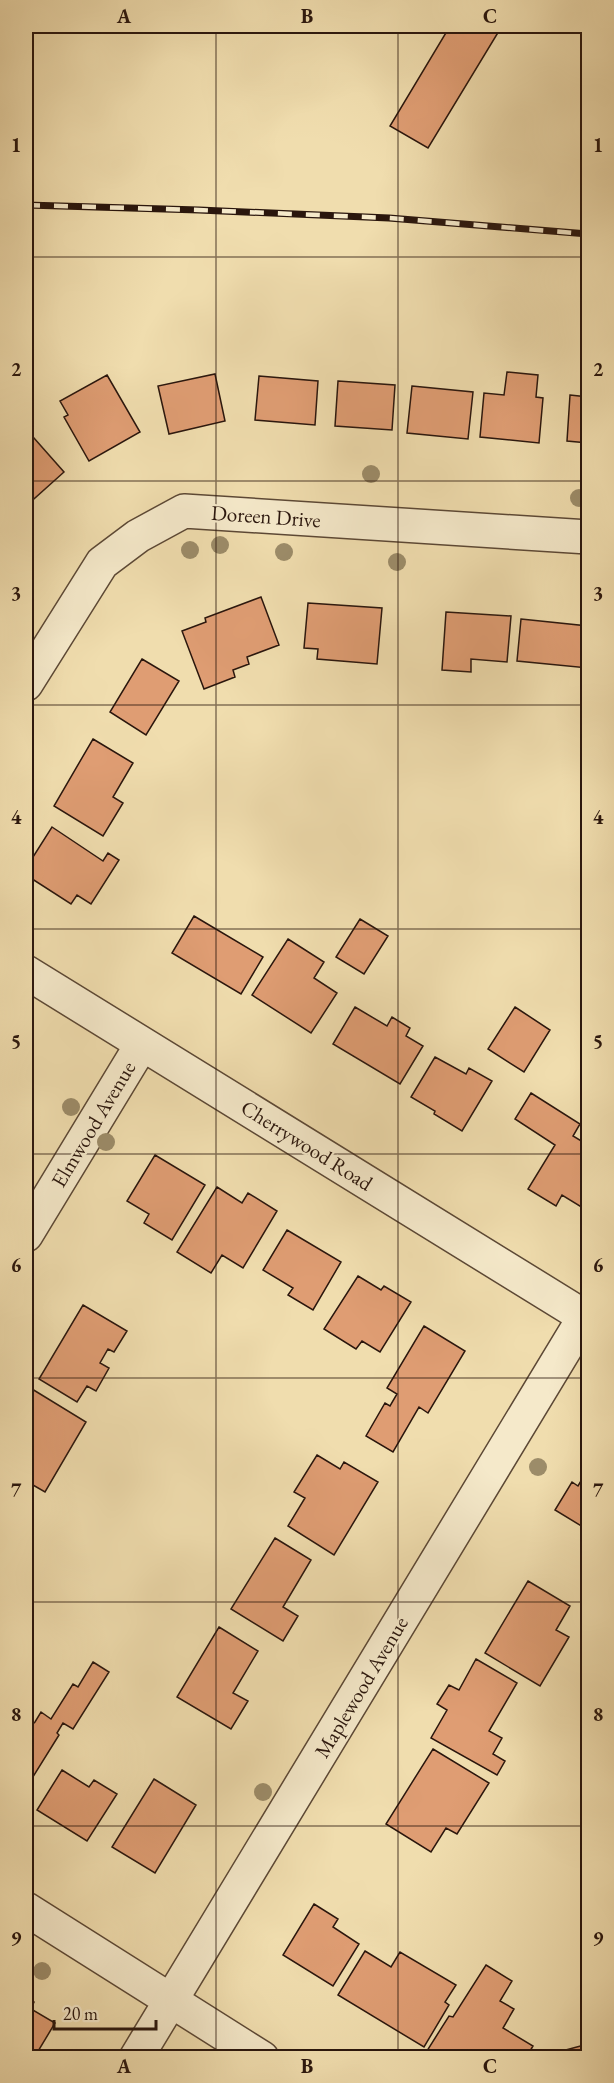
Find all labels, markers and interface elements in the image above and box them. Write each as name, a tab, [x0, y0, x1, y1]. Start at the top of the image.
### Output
text: A	[116, 3, 132, 29]
text: B	[301, 3, 313, 29]
text: C	[483, 3, 497, 29]
text: 1	[11, 132, 21, 158]
text: 1	[593, 132, 603, 158]
text: 2	[11, 356, 22, 382]
text: 2	[593, 356, 604, 382]
street label: Doreen Drive	[210, 499, 322, 533]
text: 3	[11, 580, 21, 606]
text: 3	[593, 580, 603, 606]
text: 4	[11, 804, 22, 830]
text: 4	[593, 804, 604, 830]
text: 5	[11, 1028, 21, 1054]
text: 5	[593, 1028, 603, 1054]
street label: Elmwood Avenue	[45, 1056, 141, 1192]
street label: Cherrywood Road	[236, 1094, 378, 1197]
text: 6	[11, 1252, 22, 1278]
text: 6	[593, 1252, 604, 1278]
text: 7	[11, 1477, 22, 1503]
text: 7	[593, 1477, 604, 1503]
street label: Maplewood Avenue	[308, 1611, 414, 1763]
text: 8	[11, 1701, 21, 1727]
text: 8	[593, 1701, 603, 1727]
text: 9	[11, 1925, 22, 1951]
text: 9	[593, 1925, 604, 1951]
scale bar	[54, 1993, 156, 2031]
text: 20 m	[63, 2002, 98, 2025]
text: A	[116, 2053, 132, 2079]
text: B	[301, 2053, 313, 2079]
text: C	[483, 2053, 497, 2079]

